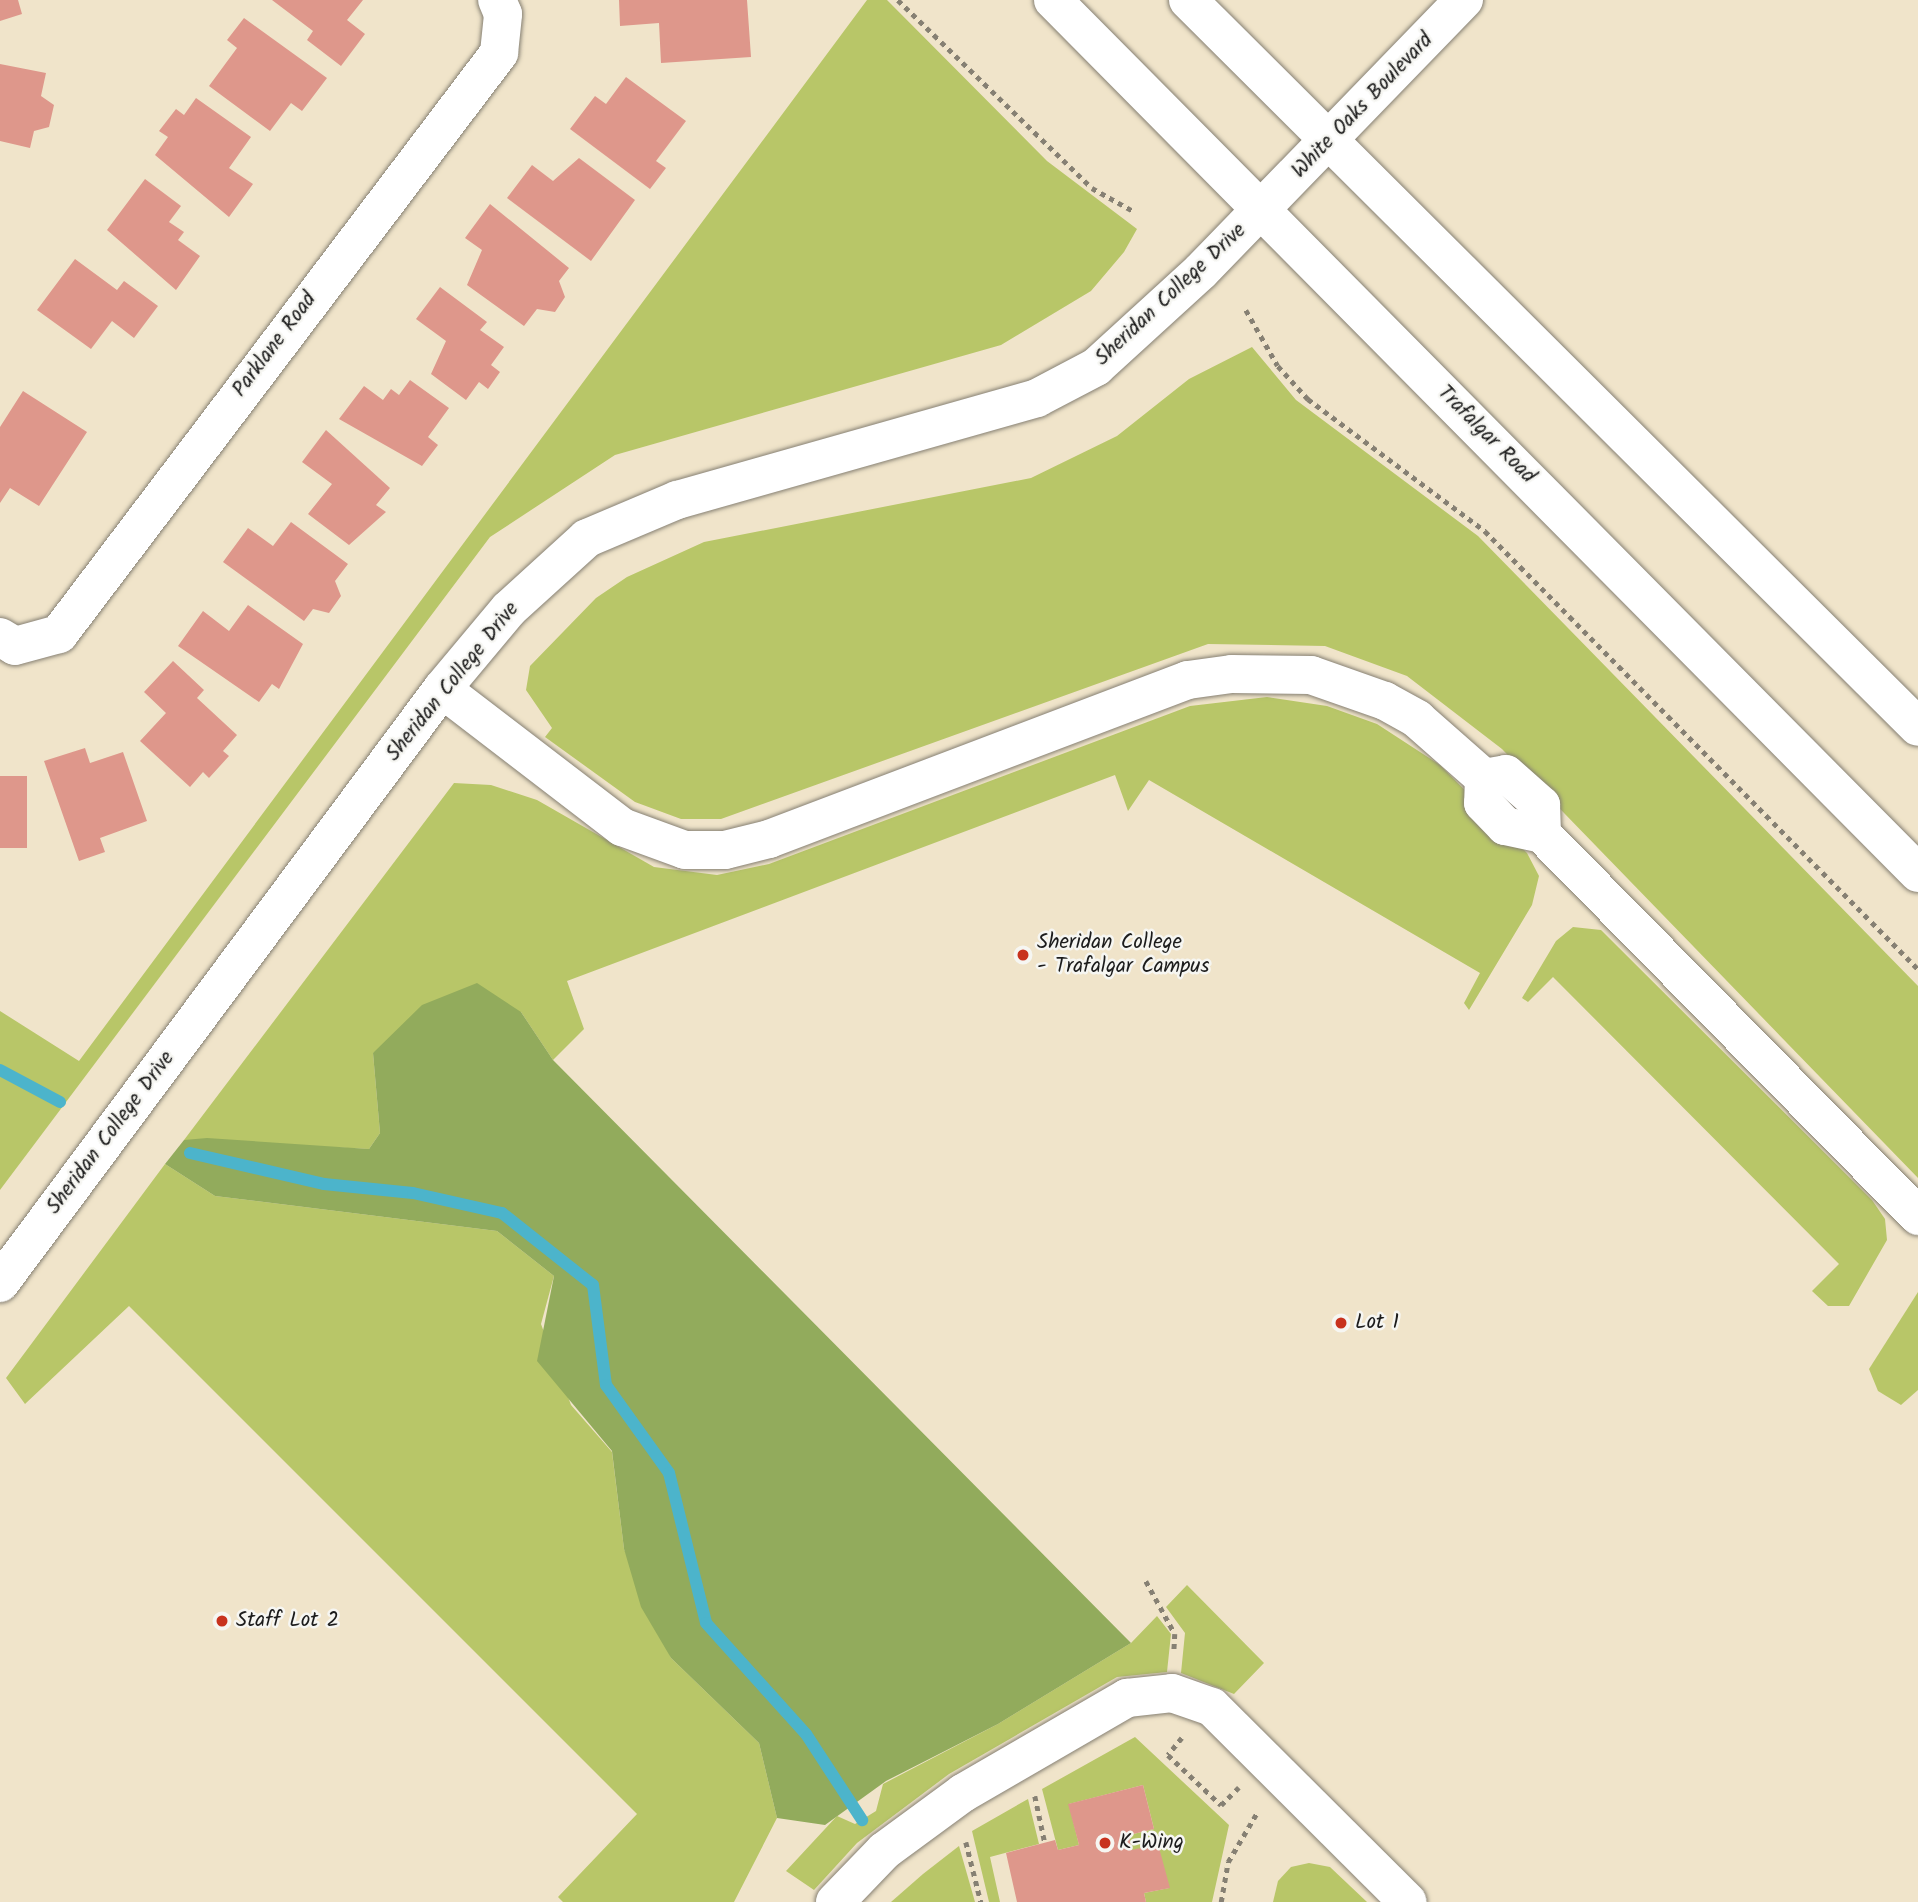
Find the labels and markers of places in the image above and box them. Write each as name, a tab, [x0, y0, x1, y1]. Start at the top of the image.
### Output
place label: Sheridan College - Trafalgar Campus	[1037, 930, 1209, 980]
marker: Sheridan College - Trafalgar Campus	[1015, 947, 1031, 963]
place label: Lot 1	[1355, 1310, 1399, 1336]
marker: Lot 1	[1333, 1315, 1349, 1331]
place label: Staff Lot 2	[236, 1608, 339, 1634]
marker: Staff Lot 2	[214, 1613, 230, 1629]
place label: K-Wing	[1119, 1830, 1184, 1856]
marker: K-Wing	[1097, 1835, 1113, 1851]

